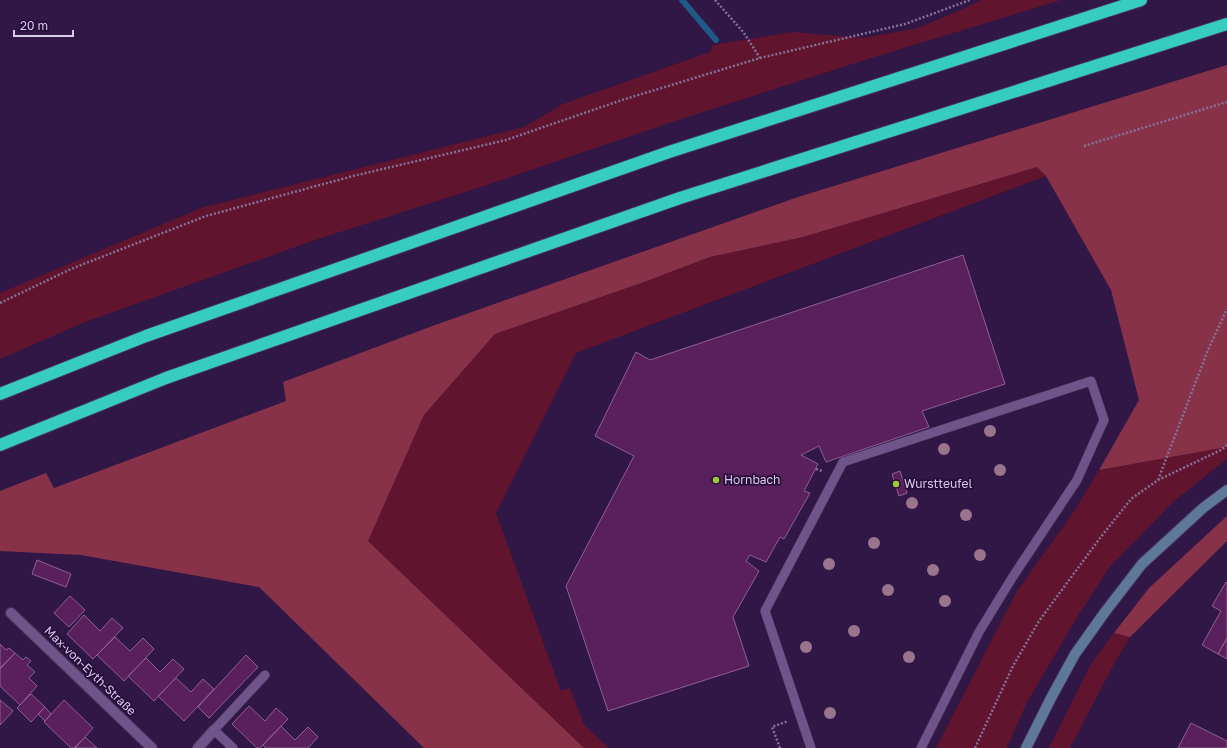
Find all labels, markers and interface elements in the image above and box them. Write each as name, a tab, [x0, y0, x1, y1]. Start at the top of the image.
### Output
scale bar	[14, 12, 73, 38]
text: 20 m	[20, 18, 48, 33]
place label: Hornbach	[724, 472, 780, 487]
marker: Hornbach	[711, 475, 721, 485]
place label: Wurstteufel	[904, 476, 973, 491]
marker: Wurstteufel	[891, 479, 901, 489]
street label: Max-von-Eyth-Straße	[41, 623, 139, 718]

